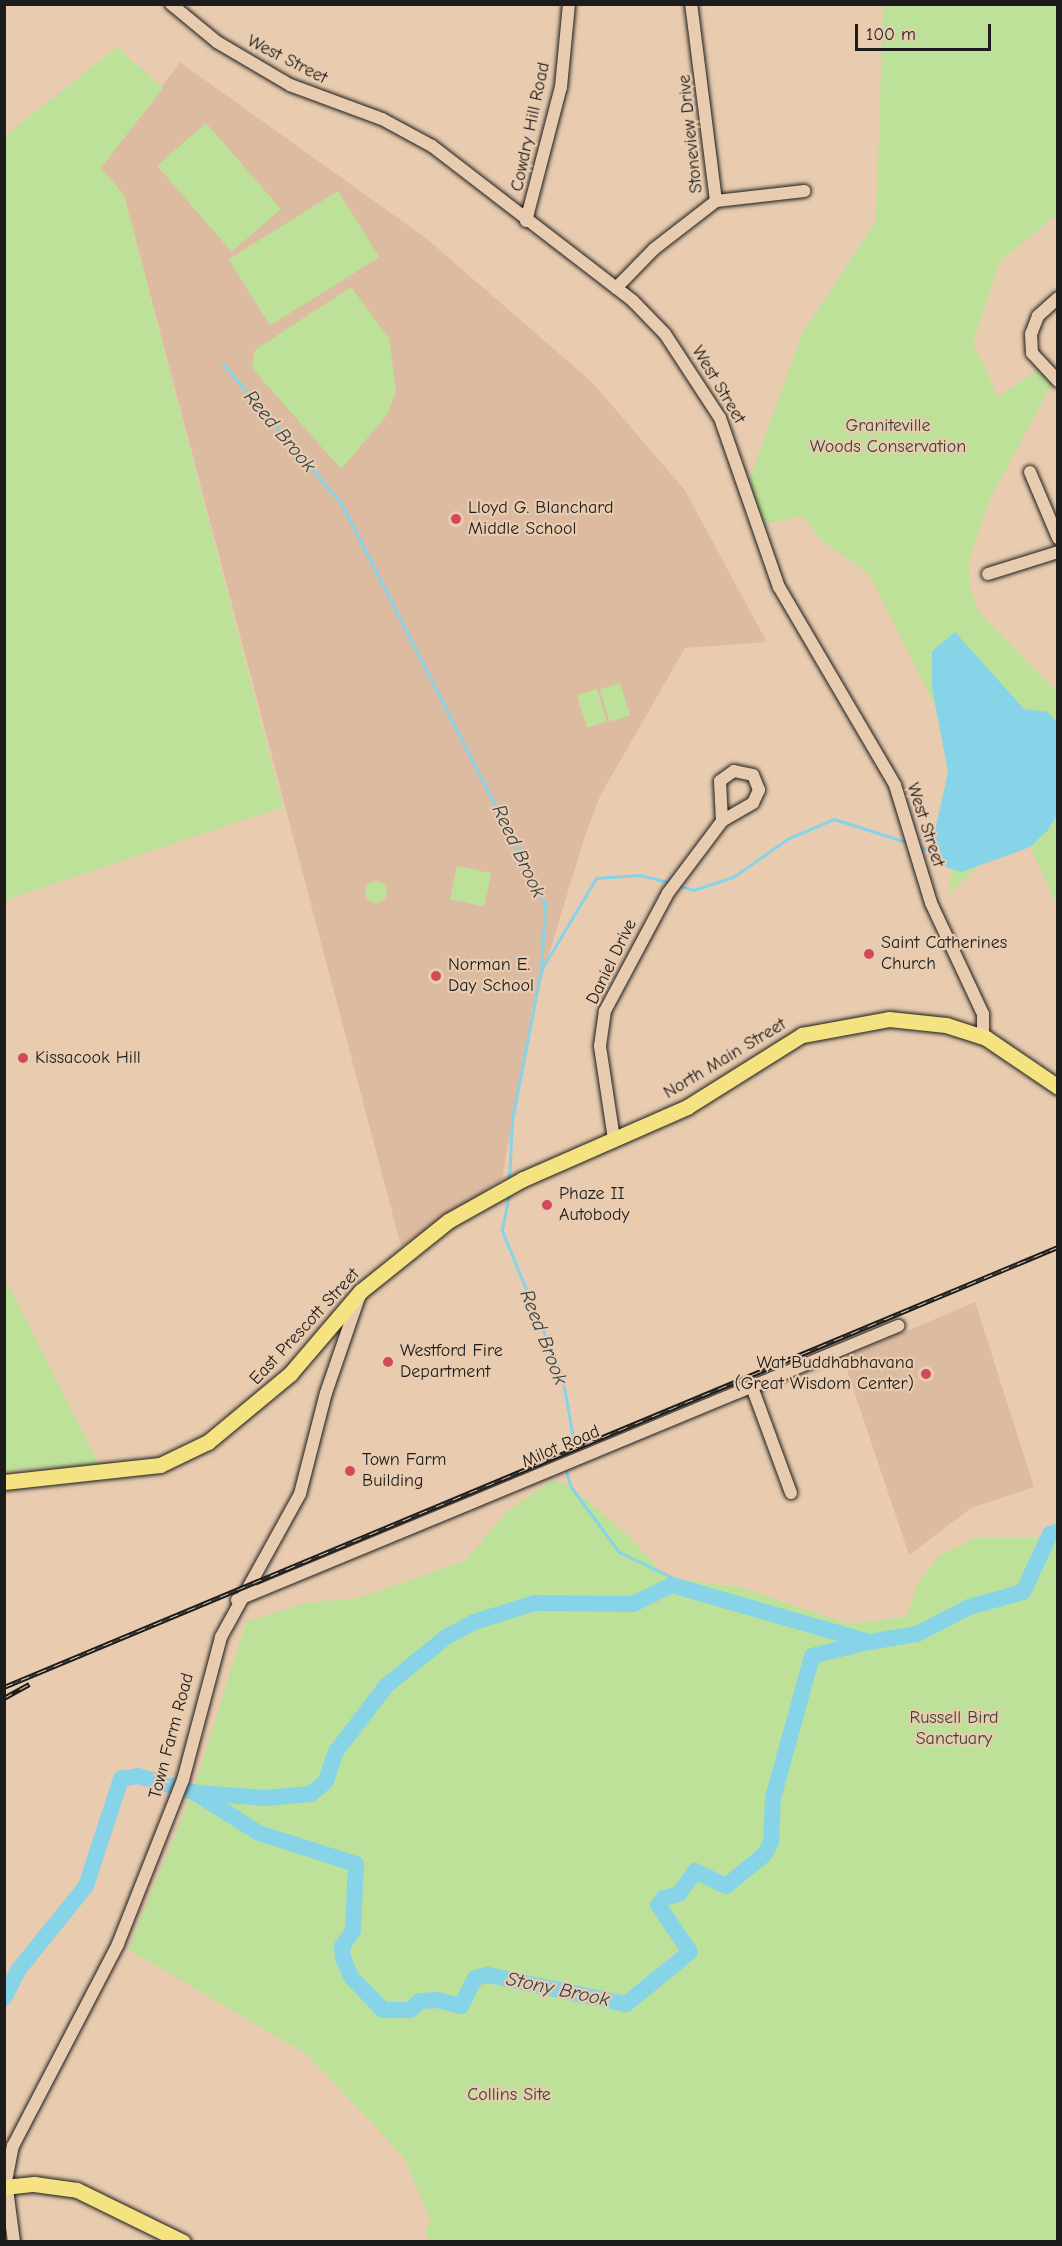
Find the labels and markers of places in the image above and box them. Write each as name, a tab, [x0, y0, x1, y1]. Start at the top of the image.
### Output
place label: Lloyd G. Blanchard Middle School	[468, 498, 613, 540]
marker: Lloyd G. Blanchard Middle School	[449, 512, 463, 526]
place label: Saint Catherines Church	[881, 933, 1007, 976]
marker: Saint Catherines Church	[862, 947, 876, 961]
place label: Norman E. Day School	[448, 955, 534, 998]
marker: Norman E. Day School	[429, 969, 443, 983]
place label: Kissacook Hill	[35, 1047, 141, 1069]
marker: Kissacook Hill	[16, 1051, 30, 1065]
place label: Phaze II Autobody	[559, 1184, 630, 1226]
marker: Phaze II Autobody	[540, 1198, 554, 1212]
place label: Westford Fire Department	[400, 1341, 503, 1384]
place label: Wat Buddhabhavana (Great Wisdom Center)	[734, 1353, 914, 1396]
marker: Westford Fire Department	[381, 1355, 395, 1369]
marker: Wat Buddhabhavana (Great Wisdom Center)	[919, 1367, 933, 1381]
place label: Town Farm Building	[362, 1450, 447, 1492]
marker: Town Farm Building	[343, 1464, 357, 1478]

